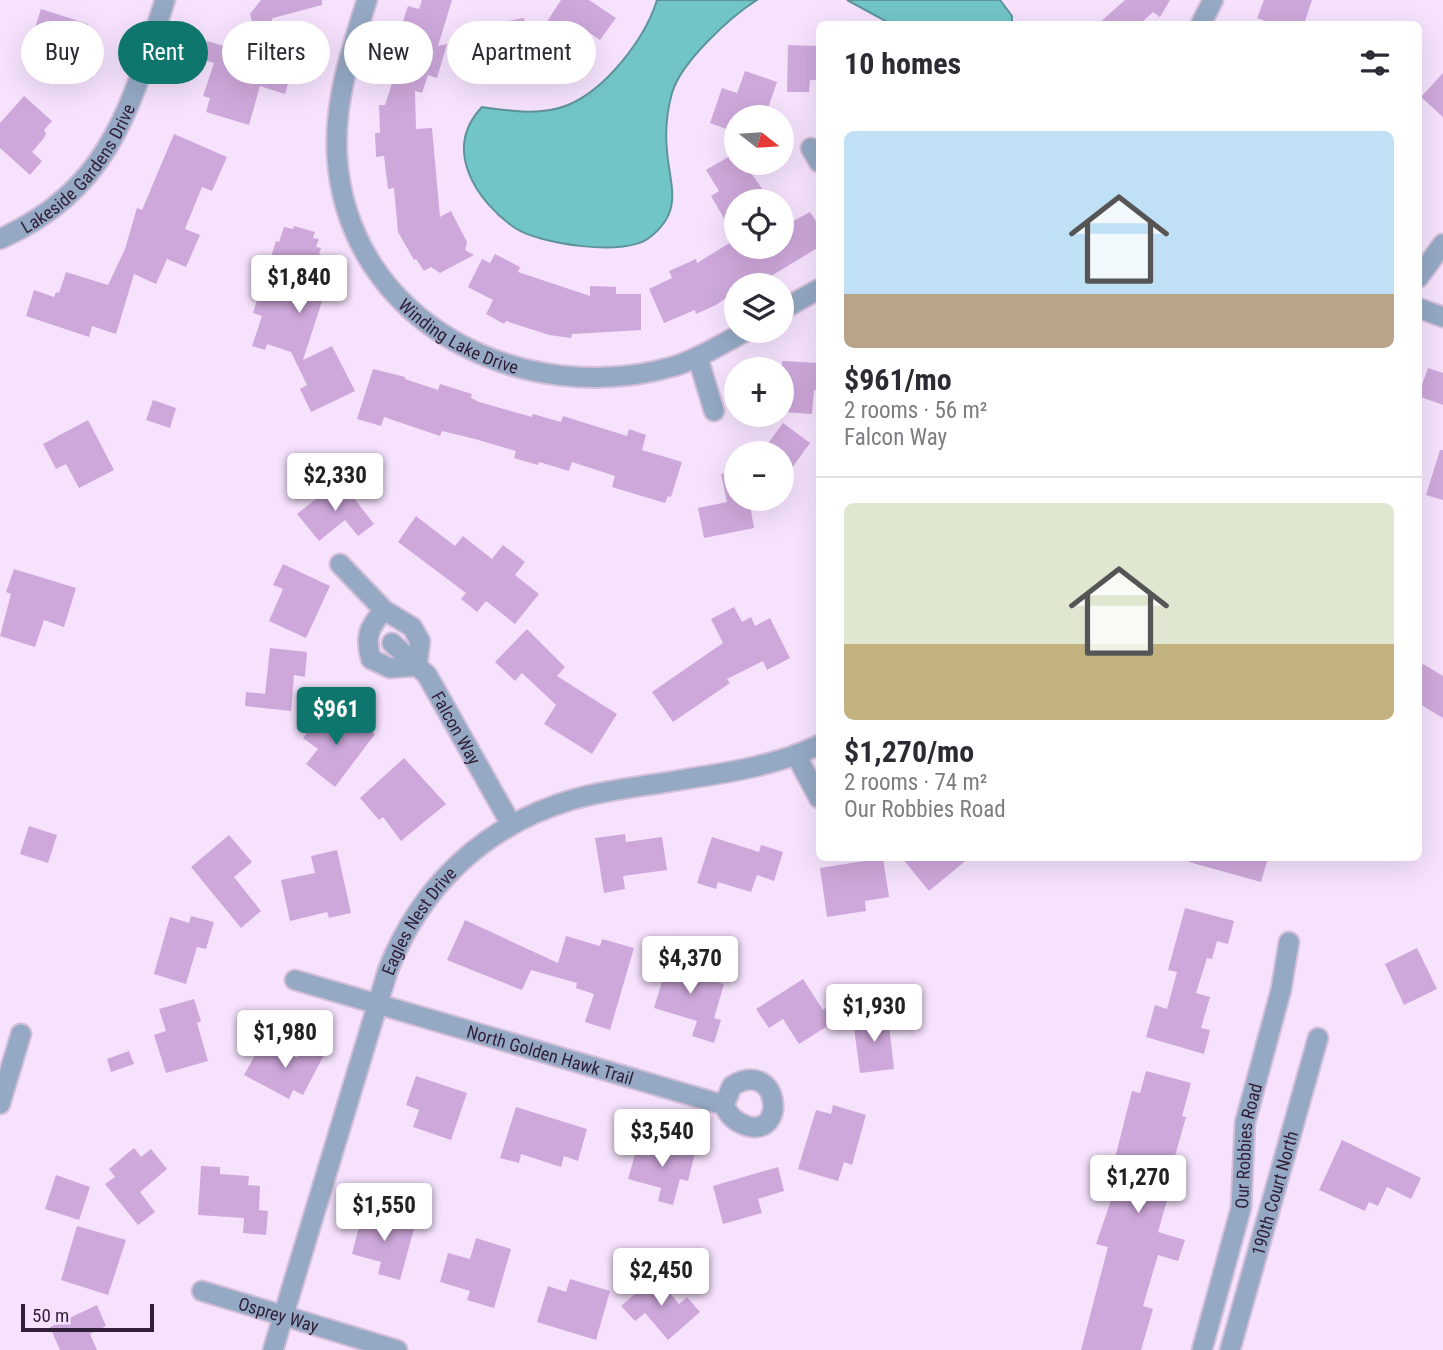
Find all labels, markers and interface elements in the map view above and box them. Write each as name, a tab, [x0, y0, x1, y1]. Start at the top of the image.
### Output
chip: Buy	[21, 21, 104, 84]
chip: Rent	[118, 21, 208, 84]
chip: Filters	[222, 21, 330, 84]
chip: New	[344, 21, 433, 84]
chip: Apartment	[447, 21, 596, 84]
icon: filters	[1356, 44, 1394, 82]
text: 10 homes	[844, 46, 961, 81]
street label: Lakeside Gardens Drive	[17, 101, 139, 237]
north arrow	[724, 105, 794, 175]
map controls	[724, 105, 794, 511]
icon: home	[1056, 176, 1182, 302]
button: locate	[724, 189, 794, 259]
pin: $1,840	[242, 256, 356, 315]
text: $1,840	[267, 264, 331, 291]
button: layers	[724, 273, 794, 343]
street label: Winding Lake Drive	[395, 294, 521, 377]
button: +	[724, 357, 794, 427]
text: $961/mo	[844, 362, 952, 397]
text: 2 rooms · 56 m²	[844, 397, 987, 424]
text: Falcon Way	[844, 424, 947, 451]
button: −	[724, 441, 794, 511]
pin: $2,330	[278, 454, 392, 513]
text: $2,330	[303, 462, 367, 489]
icon: home	[1056, 548, 1182, 674]
street label: Falcon Way	[428, 687, 486, 769]
pin: $961	[295, 688, 377, 747]
text: $961	[313, 696, 359, 723]
text: $1,270/mo	[844, 734, 974, 769]
text: 2 rooms · 74 m²	[844, 769, 987, 796]
text: Our Robbies Road	[844, 796, 1006, 823]
street label: Eagles Nest Drive	[377, 862, 460, 978]
pin: $4,370	[633, 936, 747, 996]
text: $4,370	[658, 945, 722, 972]
pin: $1,930	[817, 984, 931, 1044]
text: $1,930	[842, 993, 906, 1020]
pin: $1,980	[228, 1010, 342, 1070]
text: $1,980	[253, 1019, 317, 1046]
street label: North Golden Hawk Trail	[465, 1020, 636, 1089]
street label: Our Robbies Road	[1230, 1081, 1266, 1209]
pin: $3,540	[605, 1110, 719, 1169]
text: $3,540	[630, 1118, 694, 1145]
street label: 190th Court North	[1247, 1128, 1302, 1258]
pin: $1,270	[1081, 1156, 1195, 1215]
text: $1,270	[1106, 1164, 1170, 1191]
pin: $1,550	[327, 1184, 441, 1243]
text: $1,550	[352, 1192, 416, 1219]
pin: $2,450	[604, 1248, 718, 1308]
text: $2,450	[629, 1257, 693, 1284]
street label: Osprey Way	[236, 1292, 322, 1336]
scale bar	[21, 1301, 154, 1333]
text: 50 m	[32, 1304, 69, 1327]

